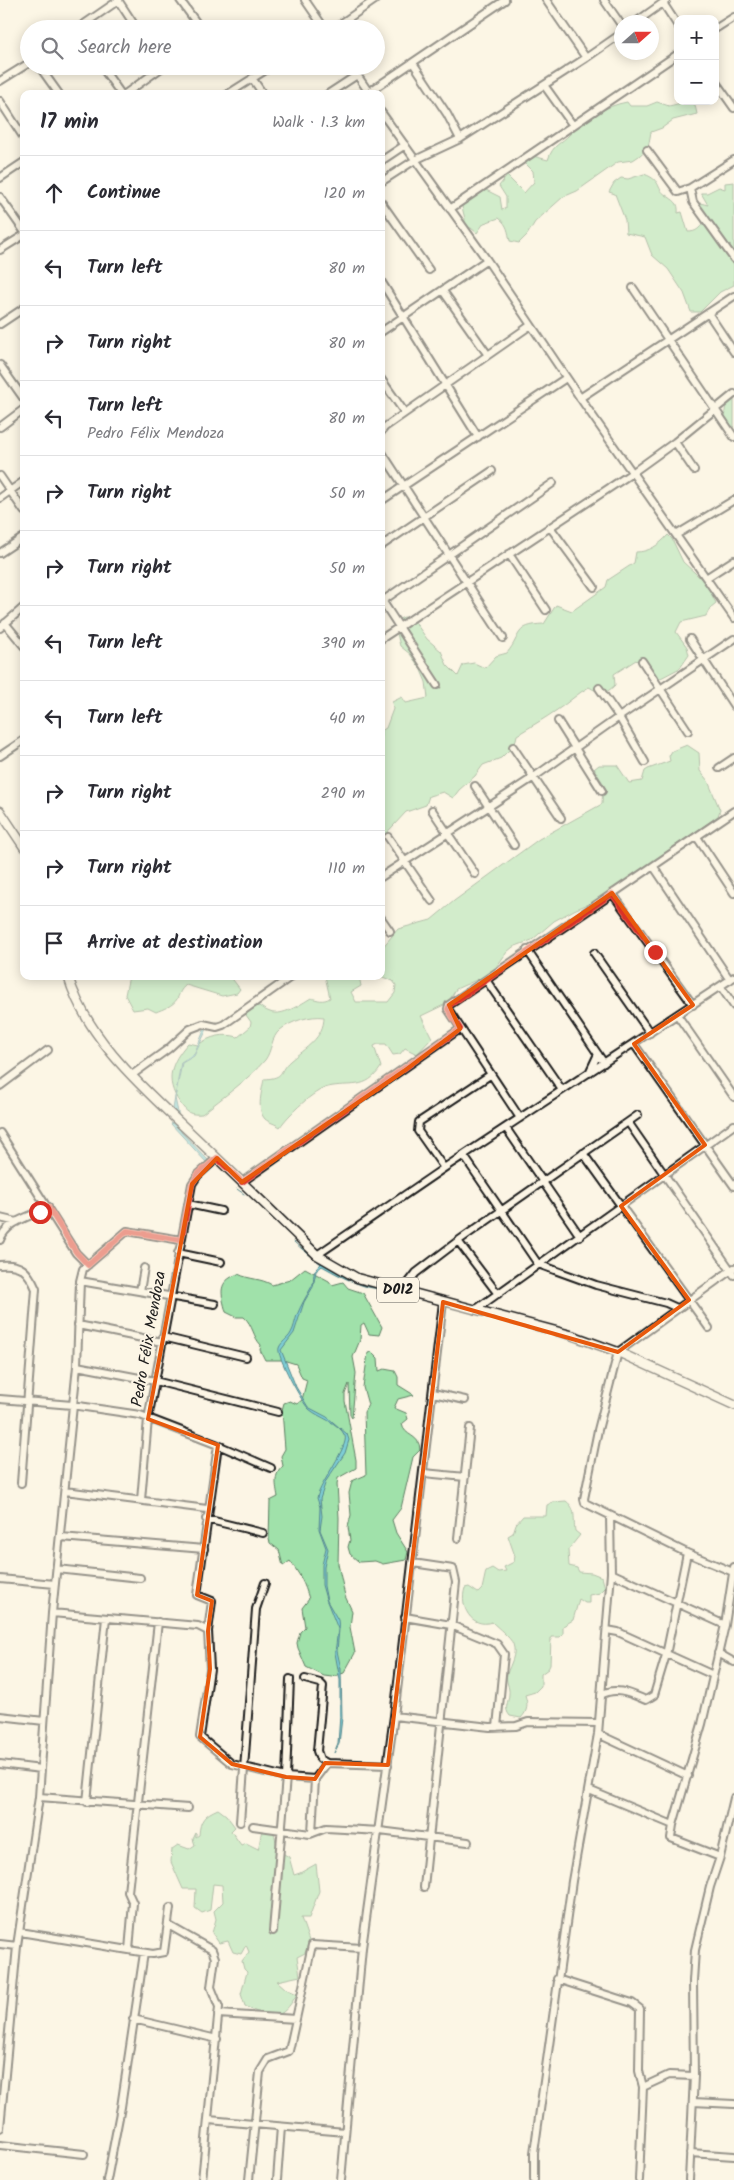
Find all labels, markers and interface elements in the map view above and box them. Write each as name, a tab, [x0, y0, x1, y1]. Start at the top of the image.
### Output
north arrow	[614, 15, 659, 60]
map controls	[674, 15, 719, 105]
button: +	[674, 15, 719, 60]
search box	[20, 20, 385, 75]
text: Search here	[78, 33, 172, 63]
icon: search	[38, 34, 66, 62]
button: −	[674, 60, 719, 105]
text: 17 min	[40, 106, 99, 139]
text: Walk · 1.3 km	[272, 110, 365, 135]
text: Continue	[87, 178, 160, 208]
icon: ahead	[40, 179, 68, 207]
text: 120 m	[324, 181, 365, 206]
text: Turn left	[87, 253, 162, 283]
icon: left	[40, 254, 68, 282]
text: 80 m	[328, 256, 365, 281]
text: Turn right	[87, 328, 172, 358]
icon: right	[40, 329, 68, 357]
text: 80 m	[328, 331, 365, 356]
text: Turn left	[87, 391, 162, 421]
icon: left	[40, 404, 68, 432]
text: 80 m	[328, 406, 365, 431]
text: Pedro Félix Mendoza	[87, 421, 224, 446]
text: Turn right	[87, 478, 172, 508]
icon: right	[40, 479, 68, 507]
text: 50 m	[329, 481, 365, 506]
text: Turn right	[87, 553, 172, 583]
icon: right	[40, 554, 68, 582]
text: 50 m	[329, 556, 365, 581]
text: Turn left	[87, 628, 162, 658]
icon: left	[40, 629, 68, 657]
text: 390 m	[321, 631, 365, 656]
text: Turn left	[87, 703, 162, 733]
icon: left	[40, 704, 68, 732]
text: 40 m	[329, 706, 365, 731]
text: Turn right	[87, 778, 172, 808]
icon: right	[40, 779, 68, 807]
text: 290 m	[321, 781, 365, 806]
text: Turn right	[87, 853, 172, 883]
icon: right	[40, 854, 68, 882]
text: 110 m	[328, 856, 365, 881]
text: Arrive at destination	[87, 928, 263, 958]
icon: arrive	[40, 929, 68, 957]
route end	[644, 941, 667, 964]
route start	[29, 1201, 52, 1224]
street label: Pedro Félix Mendoza	[125, 1269, 173, 1409]
road number: D012	[377, 1278, 419, 1302]

